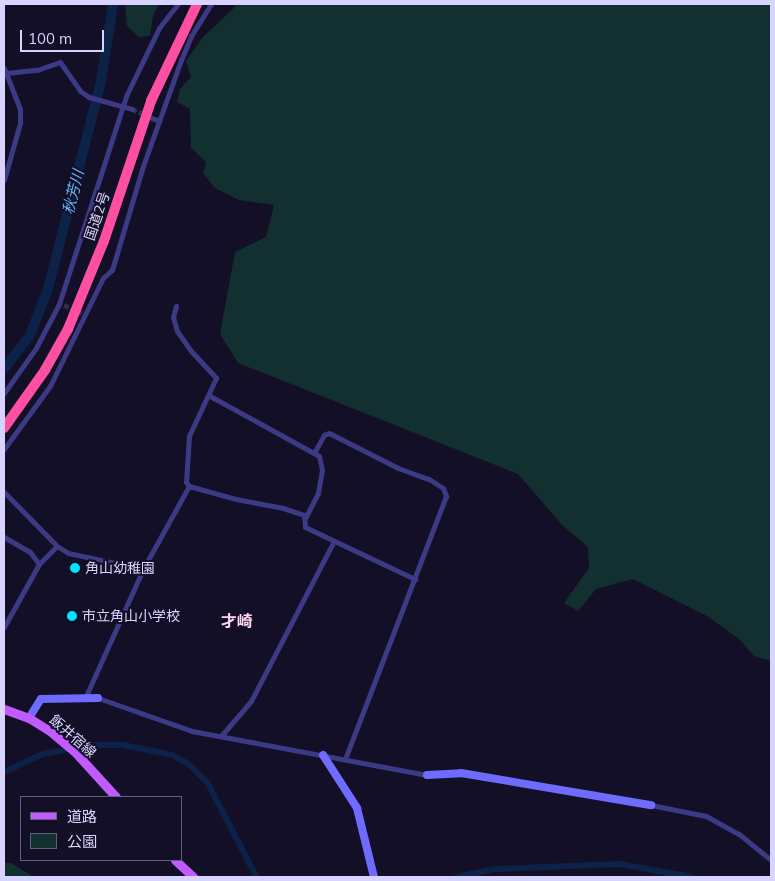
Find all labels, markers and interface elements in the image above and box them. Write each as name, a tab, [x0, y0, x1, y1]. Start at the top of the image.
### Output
scale bar	[22, 20, 106, 52]
text: 100 m	[28, 29, 72, 48]
water label: 秋芳川	[59, 168, 87, 216]
street label: 国道2号	[81, 189, 113, 243]
place label: 角山幼稚園	[85, 560, 155, 576]
marker: 角山幼稚園	[69, 562, 81, 574]
place label: 市立角山小学校	[82, 608, 180, 624]
marker: 市立角山小学校	[66, 610, 78, 622]
district label: 才崎	[221, 611, 253, 631]
street label: 飯井宿線	[46, 711, 100, 761]
legend	[20, 796, 182, 861]
text: 道路	[67, 807, 97, 826]
text: 公園	[67, 832, 97, 851]

